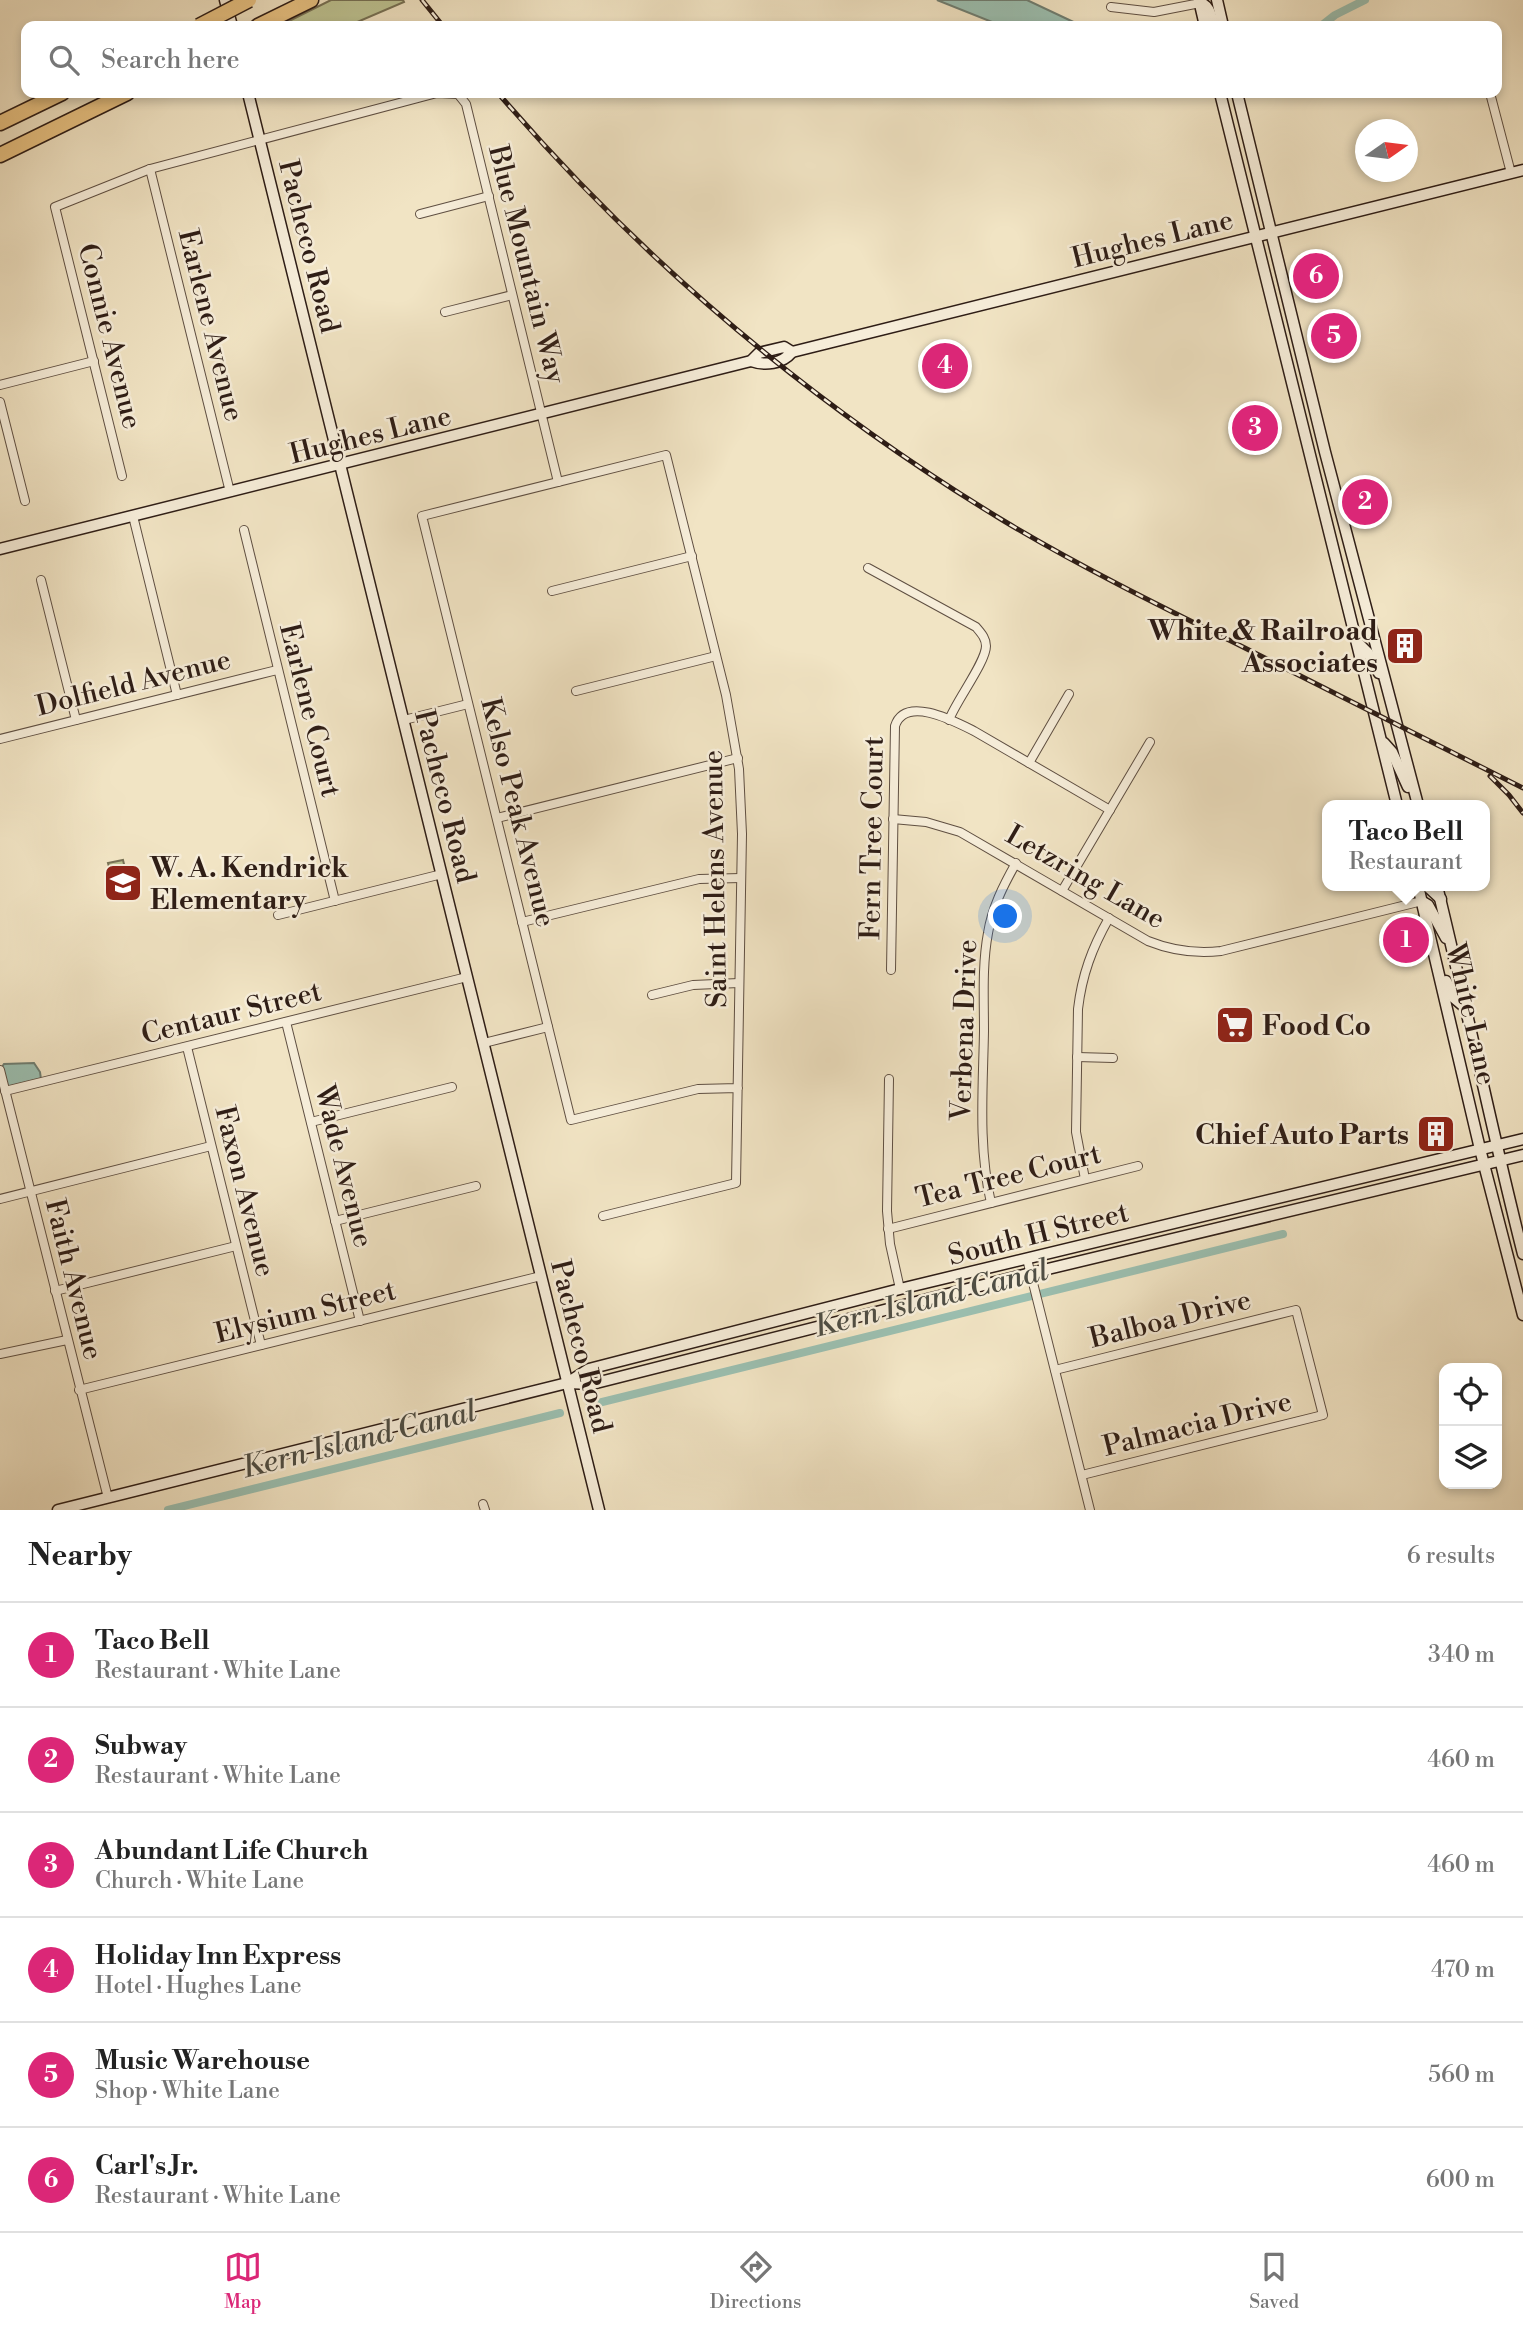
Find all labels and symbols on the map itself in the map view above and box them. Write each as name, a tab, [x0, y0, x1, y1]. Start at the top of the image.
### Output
north arrow	[1355, 119, 1418, 182]
street label: Blue Mountain Way	[480, 141, 573, 388]
street label: Pacheco Road	[270, 156, 347, 337]
street label: Hughes Lane	[1068, 202, 1237, 276]
street label: Earlene Avenue	[170, 226, 251, 425]
street label: Connie Avenue	[70, 240, 149, 433]
pin: 6	[1293, 250, 1339, 302]
pin: 5	[1311, 310, 1357, 362]
pin: 4	[922, 340, 968, 392]
street label: Hughes Lane	[286, 398, 455, 472]
pin: 3	[1232, 402, 1278, 454]
pin: 2	[1342, 476, 1388, 528]
place label: White & Railroad Associates	[1147, 614, 1378, 681]
street label: Earlene Court	[271, 620, 348, 801]
building icon: White & Railroad Associates	[1384, 625, 1426, 667]
street label: Dolfield Avenue	[32, 642, 234, 725]
street label: Kelso Peak Avenue	[472, 694, 563, 931]
street label: Pacheco Road	[406, 706, 483, 887]
street label: Fern Tree Court	[853, 736, 892, 940]
street label: Saint Helens Avenue	[696, 750, 735, 1008]
street label: Letzring Lane	[999, 818, 1171, 937]
place label: W. A. Kendrick Elementary	[149, 851, 349, 918]
school or university icon: W. A. Kendrick Elementary	[102, 862, 144, 904]
your location	[988, 899, 1022, 933]
pin: 1	[1383, 914, 1429, 966]
street label: Verbena Drive	[944, 939, 985, 1122]
street label: White Lane	[1437, 939, 1504, 1088]
street label: Centaur Street	[138, 974, 325, 1053]
supermarket icon: Food Co	[1214, 1004, 1256, 1046]
place label: Food Co	[1262, 1009, 1371, 1044]
street label: Wade Avenue	[306, 1081, 381, 1251]
street label: Faxon Avenue	[206, 1102, 283, 1280]
building icon: Chief Auto Parts	[1415, 1113, 1457, 1155]
place label: Chief Auto Parts	[1195, 1118, 1409, 1153]
street label: Tea Tree Court	[912, 1137, 1105, 1216]
street label: Faith Avenue	[37, 1195, 110, 1364]
street label: South H Street	[945, 1195, 1132, 1274]
water label: Kern Island Canal	[810, 1251, 1053, 1347]
street label: Pacheco Road	[542, 1256, 619, 1437]
street label: Elysium Street	[211, 1273, 400, 1352]
street label: Balboa Drive	[1085, 1283, 1255, 1357]
street label: Palmacia Drive	[1099, 1384, 1295, 1465]
water label: Kern Island Canal	[238, 1392, 481, 1488]

